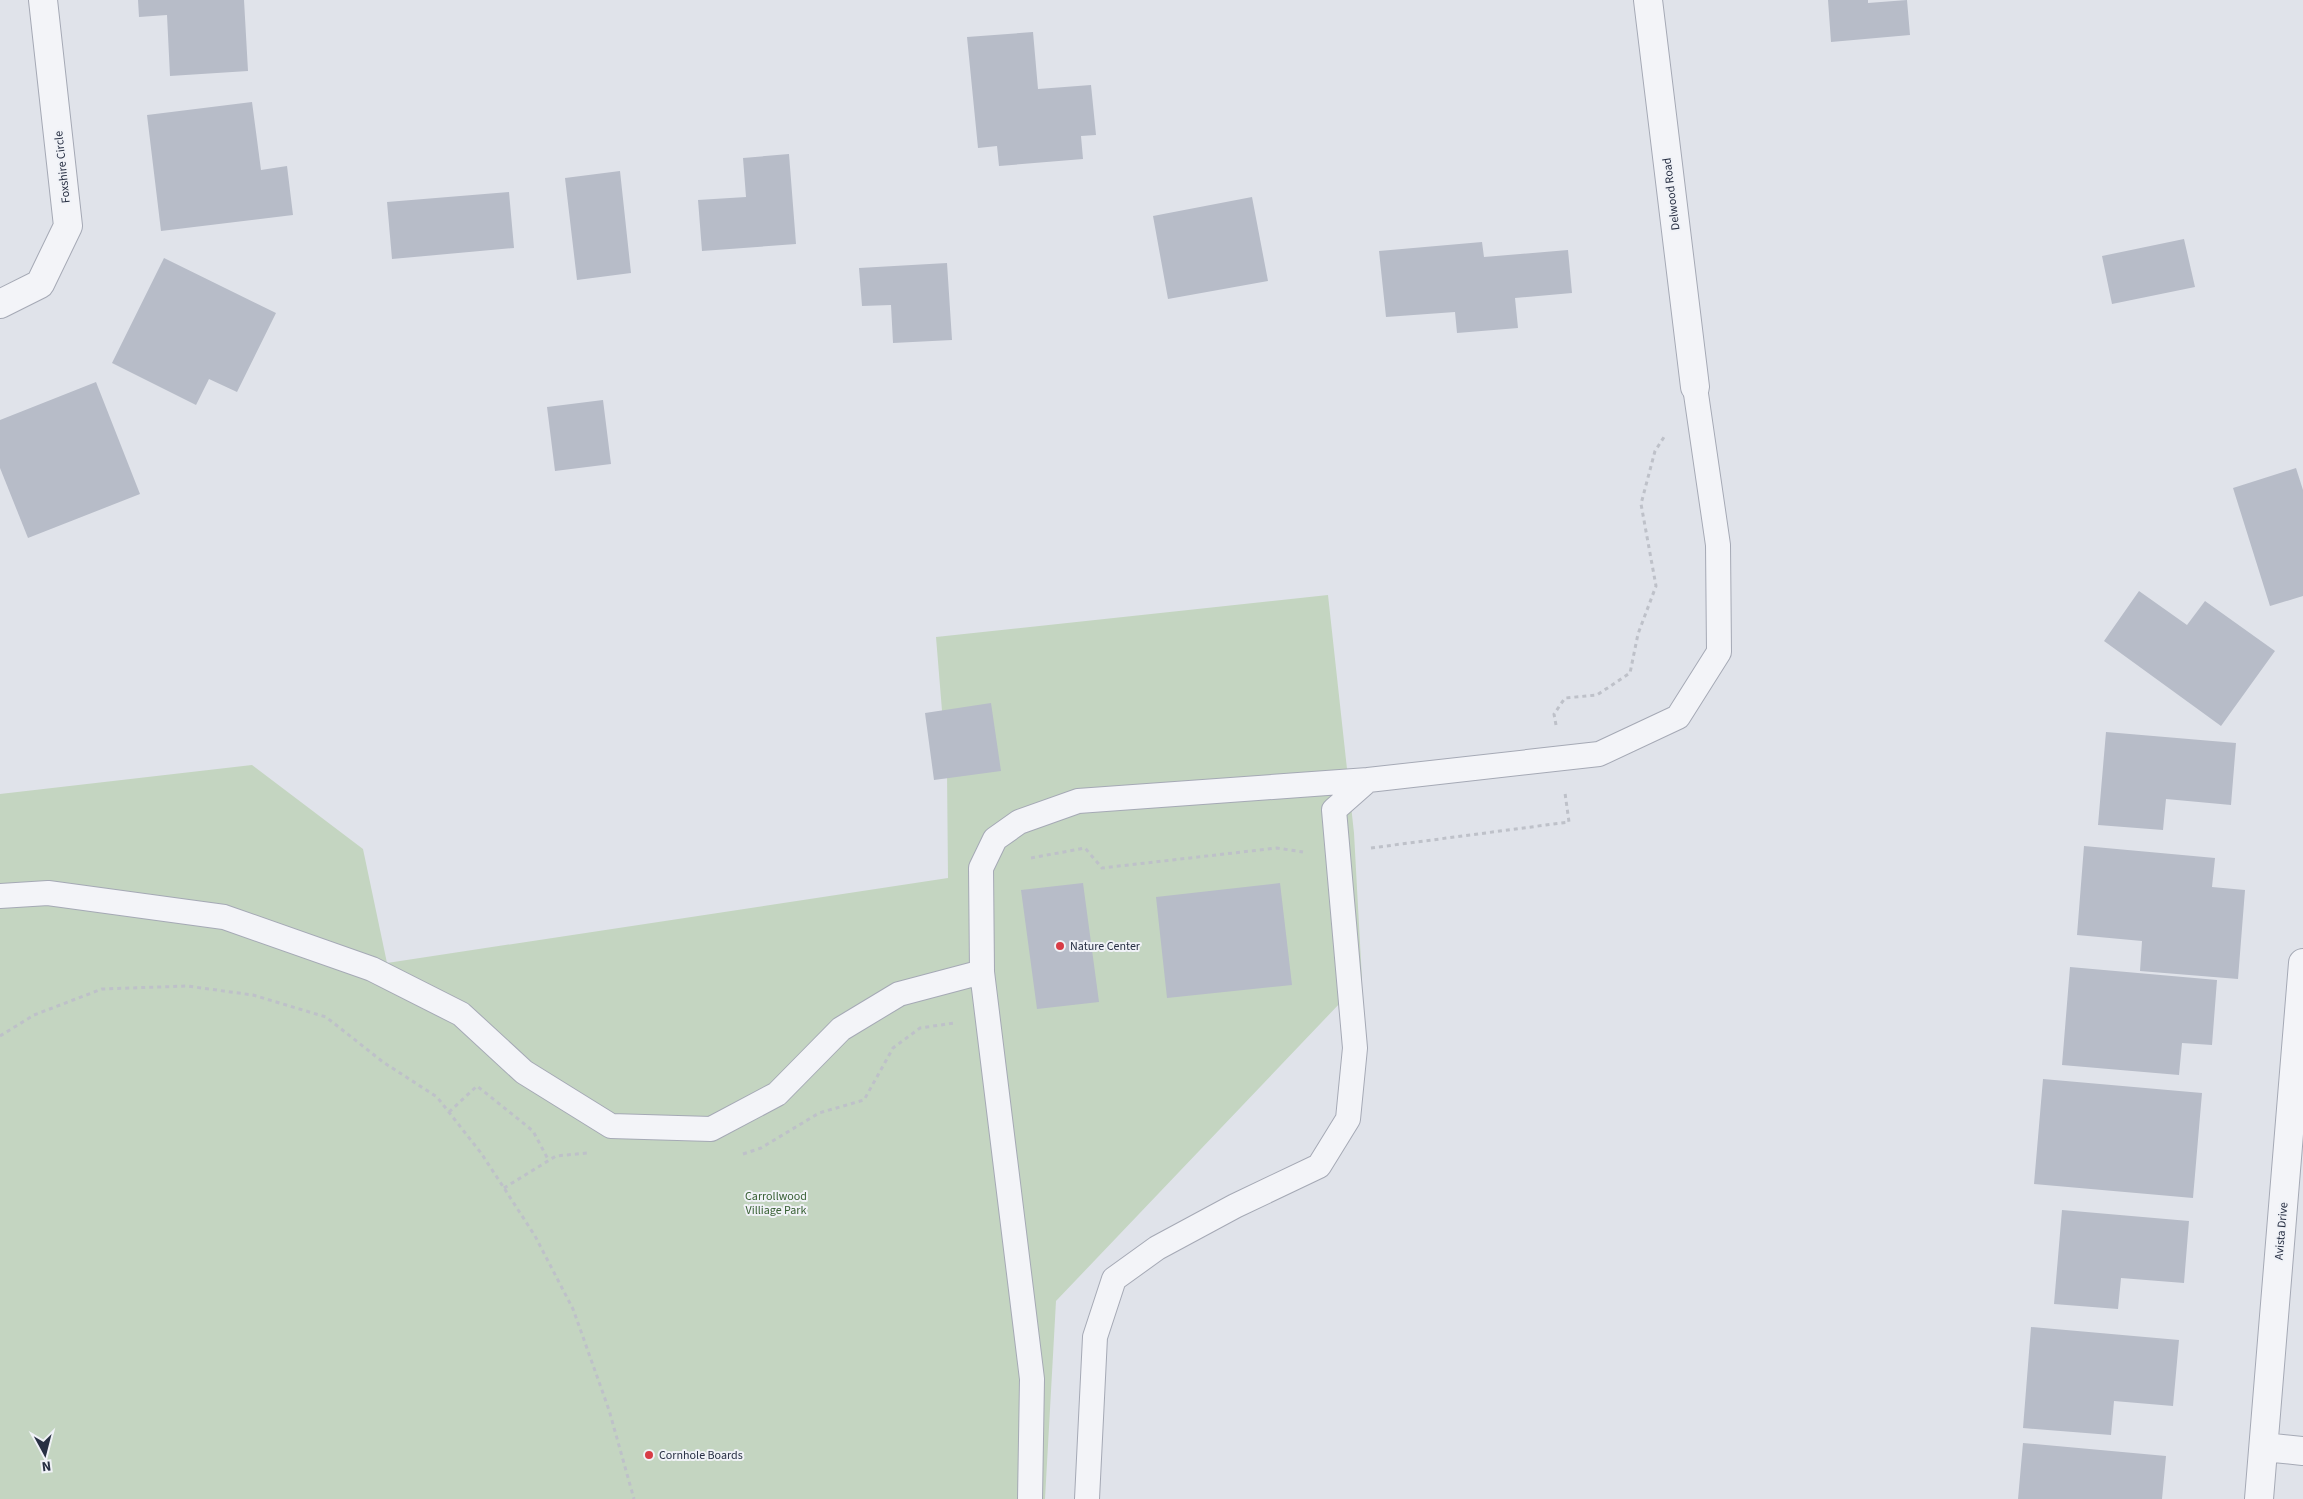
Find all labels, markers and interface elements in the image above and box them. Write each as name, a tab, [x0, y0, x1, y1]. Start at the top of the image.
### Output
street label: Foxshire Circle	[50, 130, 75, 204]
street label: Delwood Road	[1659, 157, 1684, 231]
place label: Nature Center	[1070, 938, 1141, 955]
marker: Nature Center	[1054, 940, 1066, 952]
park label: Carrollwood Villiage Park	[745, 1188, 807, 1219]
street label: Avista Drive	[2271, 1201, 2292, 1261]
north arrow	[20, 1429, 70, 1479]
place label: Cornhole Boards	[659, 1447, 743, 1464]
marker: Cornhole Boards	[643, 1449, 655, 1461]
text: N	[41, 1455, 52, 1476]

